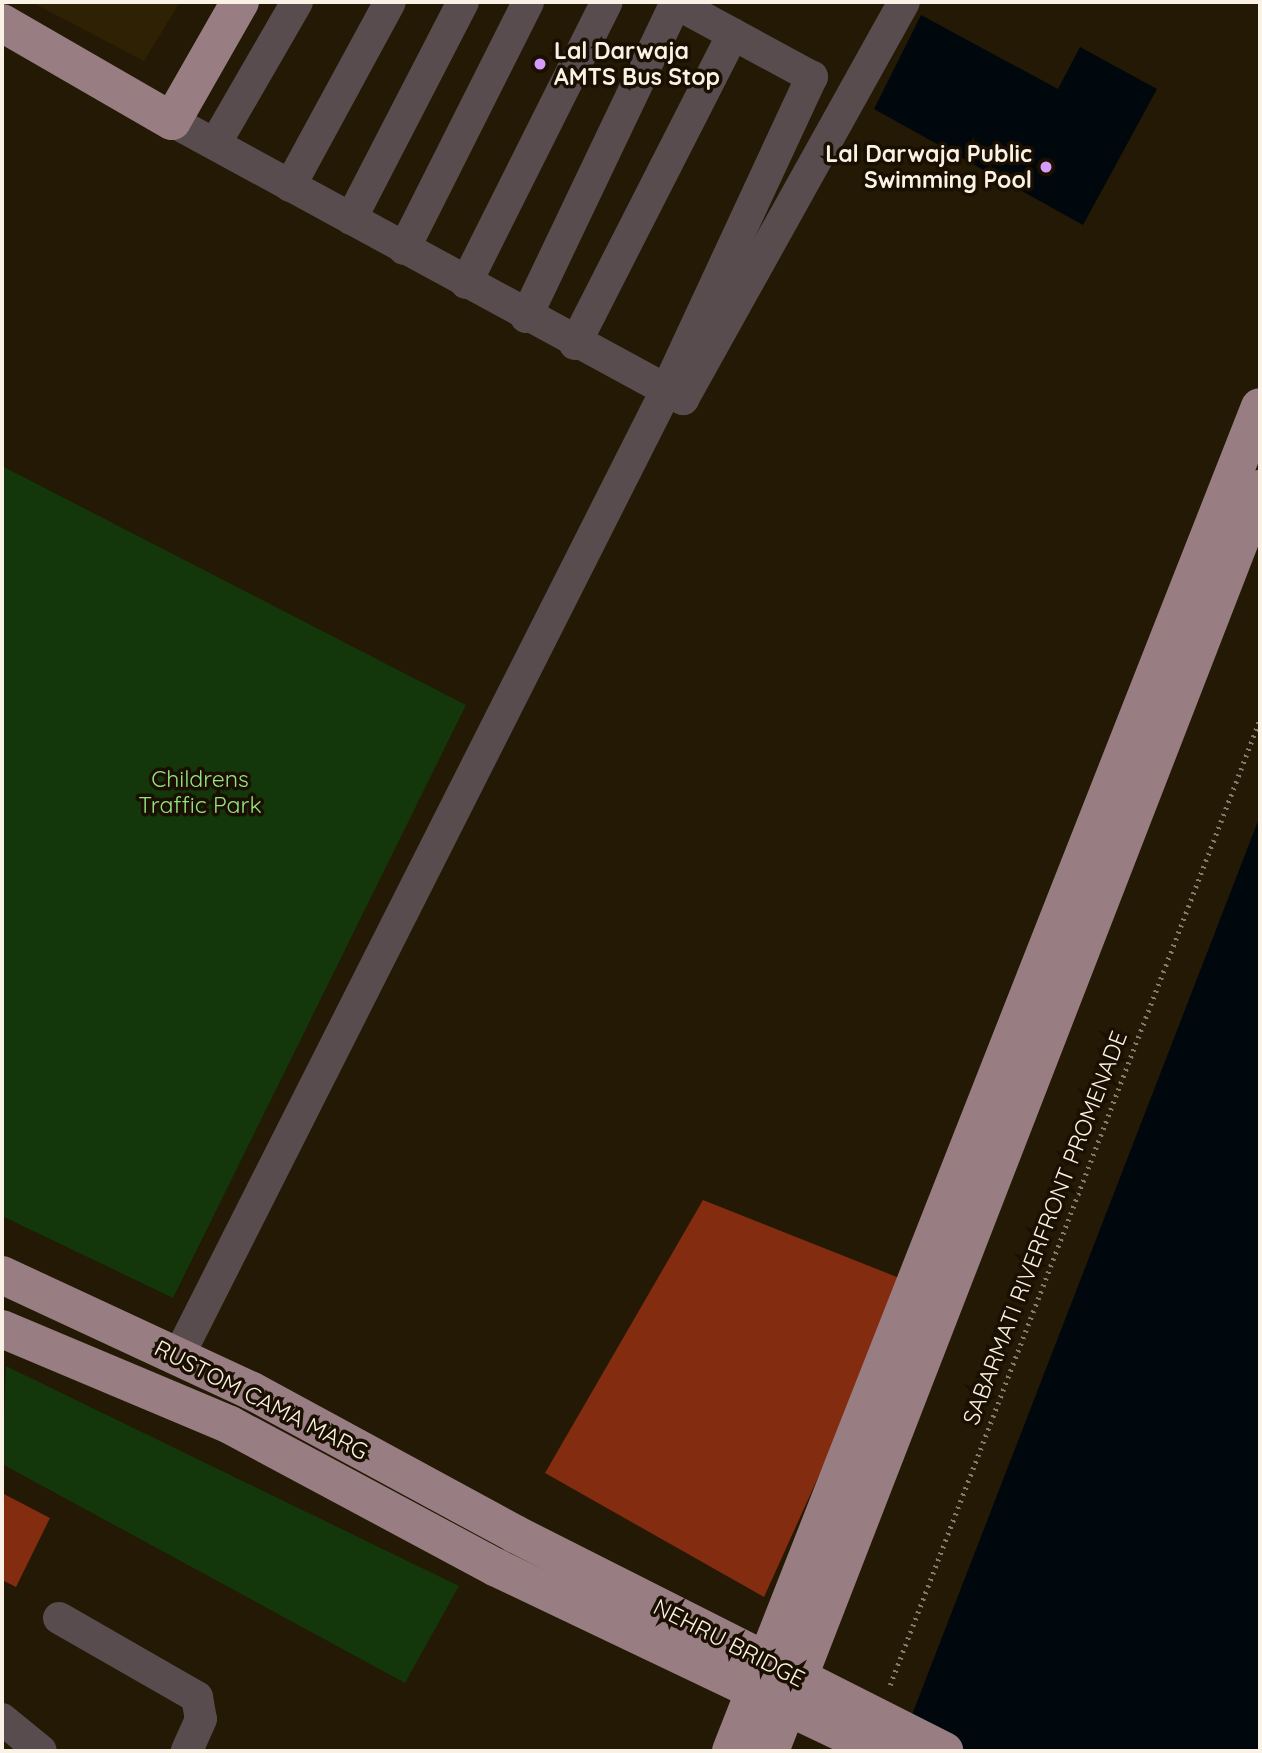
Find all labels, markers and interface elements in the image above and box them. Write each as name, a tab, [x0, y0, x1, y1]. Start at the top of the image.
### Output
place label: Lal Darwaja AMTS Bus Stop	[554, 37, 720, 91]
marker: Lal Darwaja AMTS Bus Stop	[532, 56, 548, 72]
place label: Lal Darwaja Public Swimming Pool	[825, 140, 1032, 194]
marker: Lal Darwaja Public Swimming Pool	[1038, 159, 1054, 175]
park label: Childrens Traffic Park	[138, 765, 262, 819]
street label: SABARMATI RIVERFRONT PROMENADE	[957, 1027, 1133, 1429]
street label: RUSTOM CAMA MARG	[150, 1334, 372, 1466]
street label: NEHRU BRIDGE	[649, 1593, 809, 1693]

